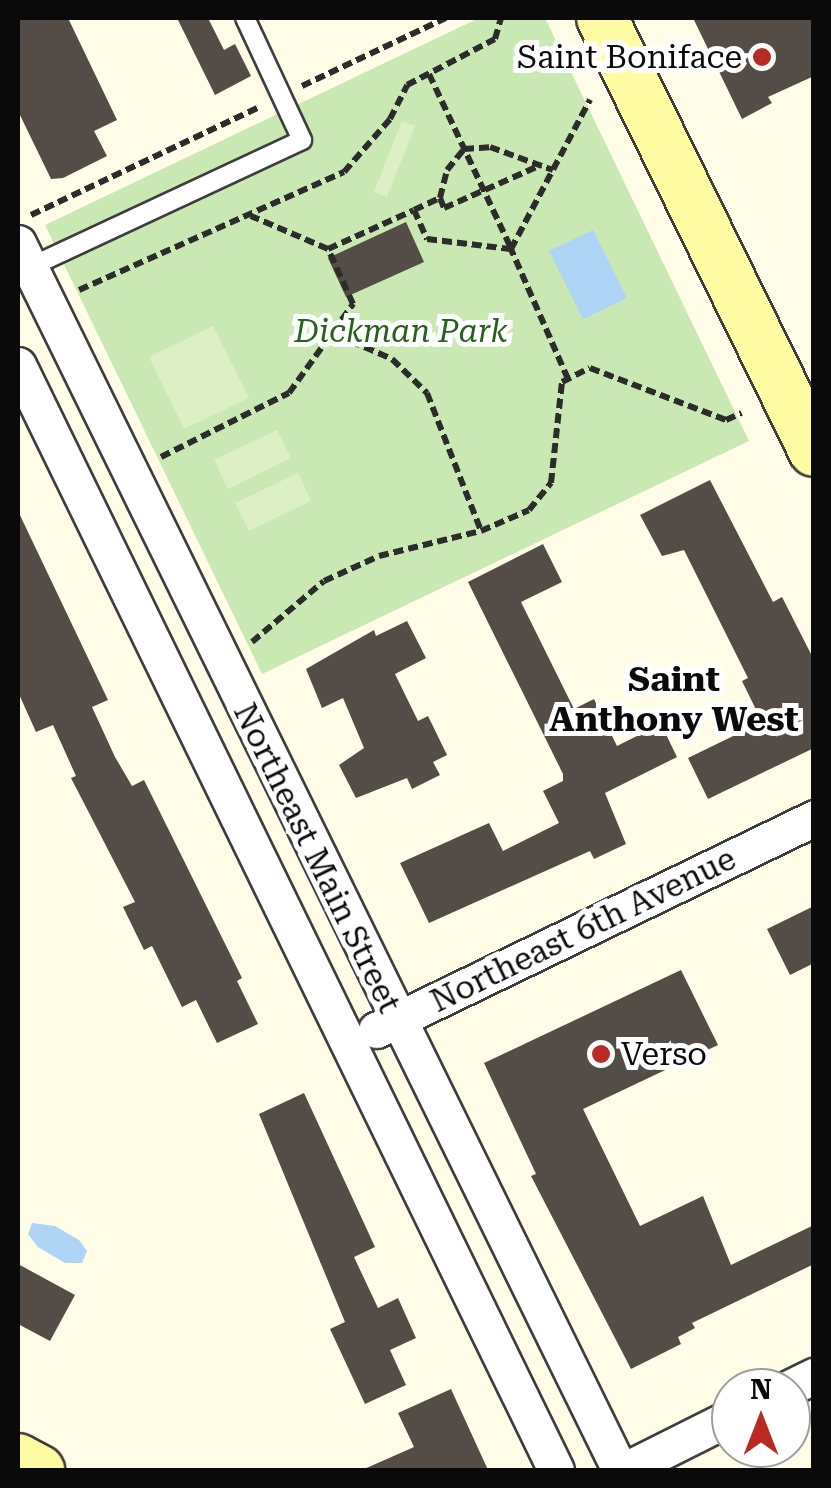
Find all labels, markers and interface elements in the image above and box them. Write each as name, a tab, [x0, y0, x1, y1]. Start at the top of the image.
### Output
place label: Saint Boniface	[517, 38, 742, 76]
marker: Saint Boniface	[751, 46, 773, 68]
park label: Dickman Park	[294, 312, 508, 350]
district label: Saint Anthony West	[549, 659, 799, 741]
street label: Northeast Main Street	[225, 697, 409, 1019]
street label: Northeast 6th Avenue	[424, 839, 742, 1021]
place label: Verso	[621, 1035, 707, 1073]
marker: Verso	[590, 1043, 612, 1065]
north arrow	[711, 1368, 811, 1468]
text: N	[750, 1373, 772, 1406]

